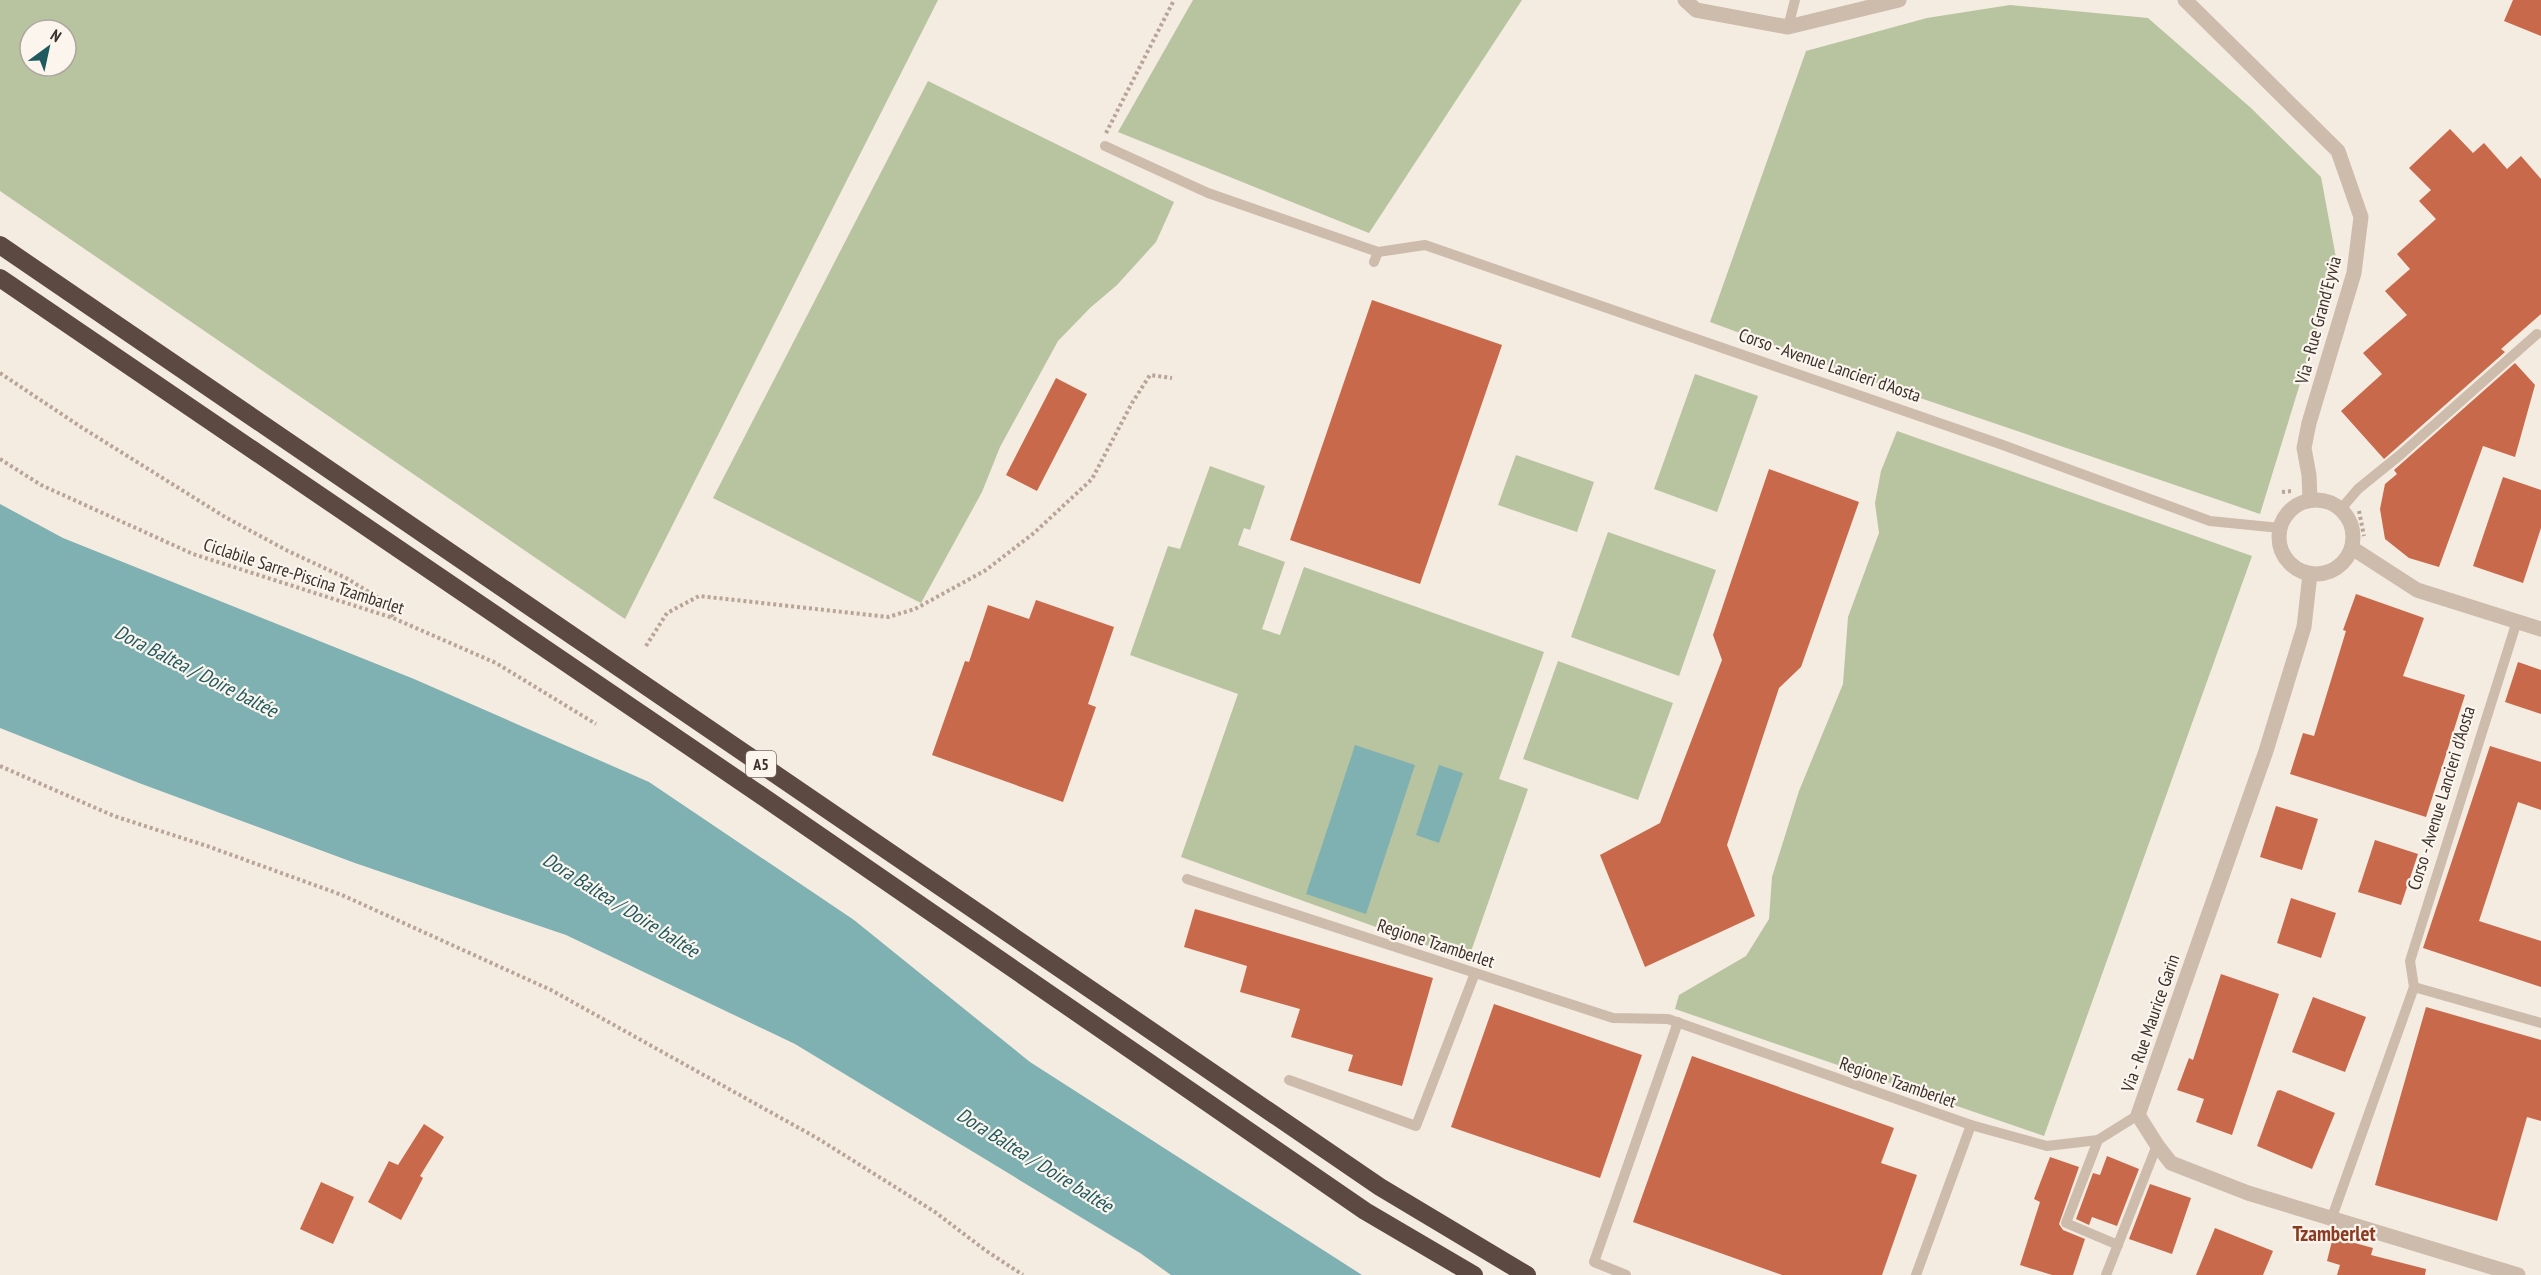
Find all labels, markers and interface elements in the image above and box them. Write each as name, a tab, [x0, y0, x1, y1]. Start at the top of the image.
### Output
north arrow	[18, 18, 78, 78]
text: N	[47, 25, 65, 46]
street label: Via - Rue Grand'Eyvia	[2290, 254, 2346, 387]
street label: Corso - Avenue Lancieri d'Aosta	[1736, 323, 1924, 407]
street label: Ciclabile Sarre-Piscina Tzambarlet	[201, 533, 407, 619]
water label: Dora Baltea / Doire baltée	[110, 619, 283, 724]
street label: Corso - Avenue Lancieri d'Aosta	[2402, 703, 2480, 893]
road number: A5	[746, 751, 776, 777]
water label: Dora Baltea / Doire baltée	[538, 846, 705, 964]
street label: Regione Tzamberlet	[1375, 913, 1497, 973]
street label: Via - Rue Maurice Garin	[2115, 951, 2184, 1096]
street label: Regione Tzamberlet	[1837, 1051, 1959, 1113]
water label: Dora Baltea / Doire baltée	[952, 1101, 1119, 1219]
district label: Tzamberlet	[2293, 1220, 2376, 1247]

